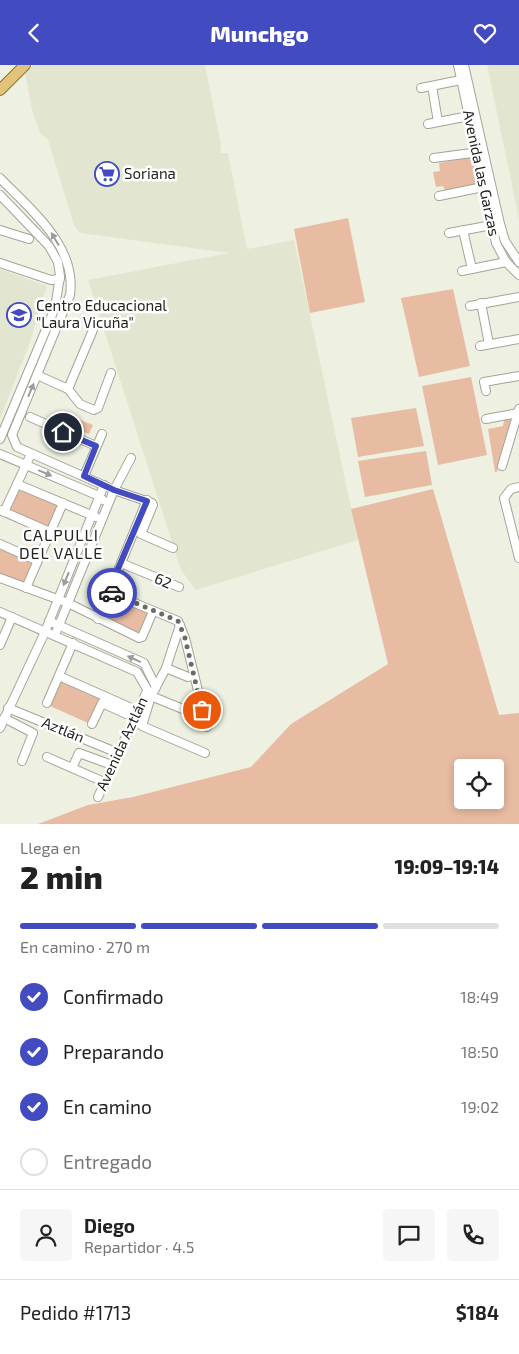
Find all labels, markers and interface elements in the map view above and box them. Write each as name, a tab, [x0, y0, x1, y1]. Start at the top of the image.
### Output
icon: back	[20, 19, 48, 47]
icon: heart	[471, 19, 499, 47]
text: Munchgo	[210, 20, 309, 46]
street label: Avenida las Garzas	[460, 108, 504, 237]
supermarket icon: Soriana	[94, 161, 120, 187]
place label: Soriana	[124, 164, 176, 182]
one-way arrow	[51, 232, 60, 245]
place label: Centro Educacional "Laura Vicuña"	[36, 296, 167, 331]
school or university icon: Centro Educacional "Laura Vicuña"	[6, 302, 32, 328]
one-way arrow	[27, 382, 35, 397]
pin	[42, 411, 84, 453]
icon: home	[49, 418, 77, 446]
one-way arrow	[38, 469, 53, 477]
district label: CALPULLI DEL VALLE	[19, 525, 103, 562]
courier	[87, 568, 137, 618]
street label: 62	[152, 568, 175, 592]
one-way arrow	[62, 572, 70, 587]
icon: car	[98, 579, 126, 607]
one-way arrow	[127, 654, 141, 662]
pin	[181, 689, 223, 731]
street label: Avenida Aztlán	[92, 694, 151, 793]
icon: bag	[188, 696, 216, 724]
street label: Aztlán	[40, 712, 87, 746]
map controls	[454, 759, 504, 809]
button: locate	[454, 759, 504, 809]
text: Llega en	[20, 838, 81, 857]
text: 19:09–19:14	[395, 855, 499, 878]
text: 2 min	[20, 857, 103, 895]
text: En camino · 270 m	[20, 937, 150, 956]
icon: check	[20, 983, 48, 1011]
text: Confirmado	[63, 985, 164, 1008]
text: 18:49	[460, 987, 499, 1006]
icon: check	[20, 1038, 48, 1066]
text: Preparando	[63, 1040, 164, 1063]
text: 18:50	[461, 1042, 499, 1061]
icon: check	[20, 1093, 48, 1121]
text: En camino	[63, 1095, 152, 1118]
text: 19:02	[461, 1097, 499, 1116]
text: Entregado	[63, 1150, 152, 1173]
button: person	[20, 1209, 72, 1261]
button: chat	[383, 1209, 435, 1261]
button: phone	[447, 1209, 499, 1261]
text: Diego	[84, 1214, 135, 1237]
text: Repartidor · 4.5	[84, 1237, 194, 1256]
text: Pedido #1713	[20, 1301, 131, 1324]
text: $184	[456, 1301, 499, 1324]

